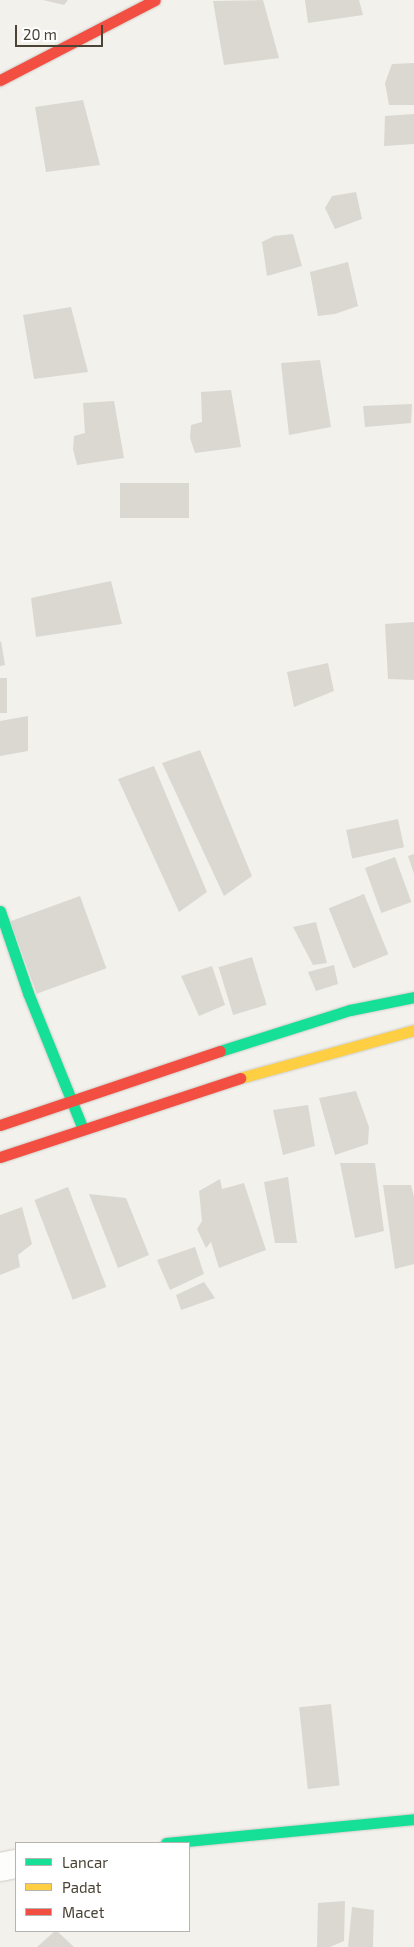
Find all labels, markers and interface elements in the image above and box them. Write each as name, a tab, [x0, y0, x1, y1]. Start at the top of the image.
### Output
scale bar	[18, 15, 105, 47]
text: 20 m	[23, 25, 57, 43]
legend	[15, 1842, 190, 1932]
text: Lancar	[62, 1853, 108, 1871]
text: Padat	[62, 1878, 102, 1896]
text: Macet	[62, 1903, 104, 1921]

